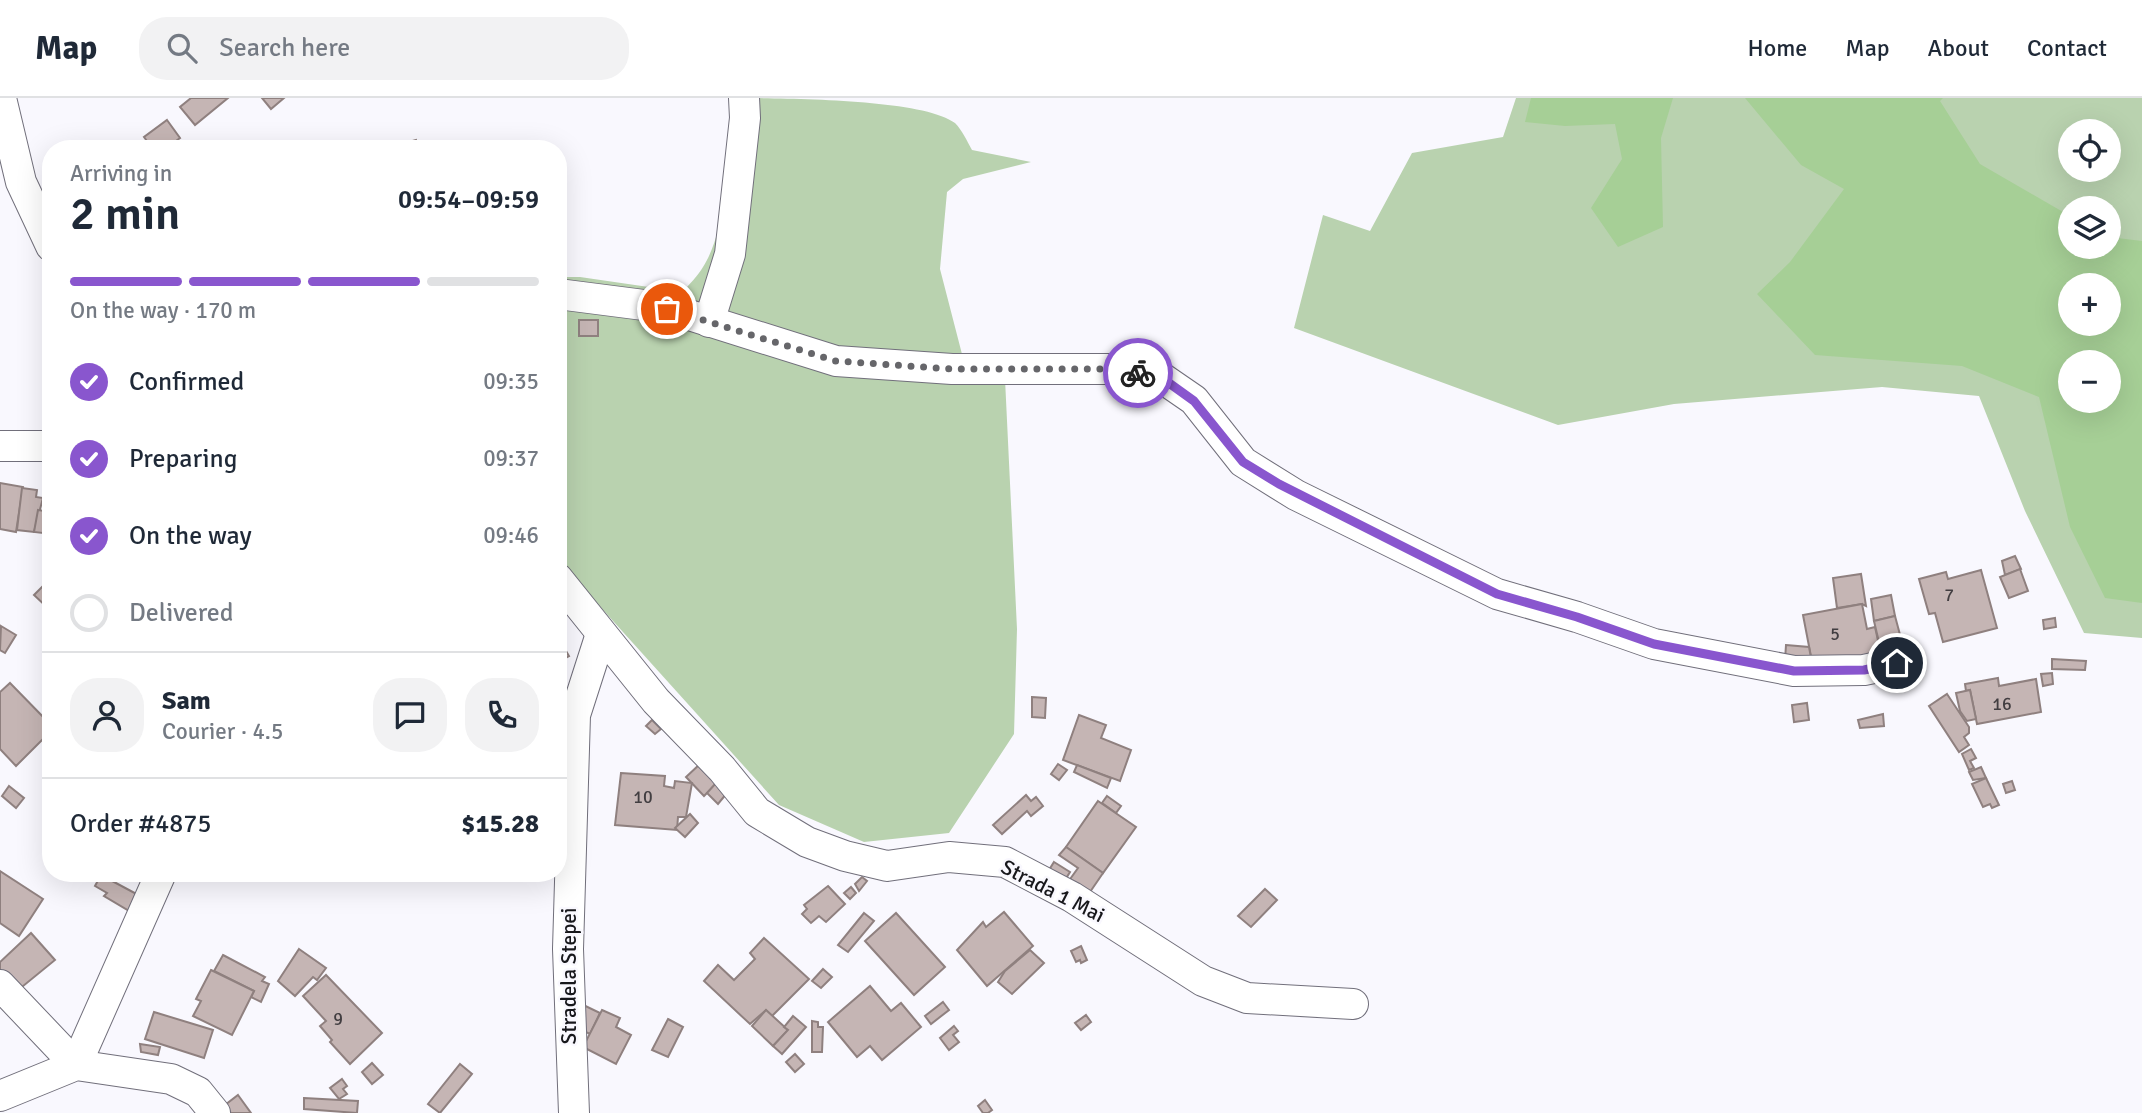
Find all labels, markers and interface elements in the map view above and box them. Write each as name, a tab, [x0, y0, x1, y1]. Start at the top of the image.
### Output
search box	[139, 17, 629, 80]
text: Map	[35, 28, 97, 69]
icon: search	[163, 29, 201, 67]
text: Search here	[219, 32, 350, 64]
text: Home	[1747, 33, 1807, 63]
text: Map	[1845, 33, 1890, 63]
text: About	[1928, 33, 1989, 63]
text: Contact	[2027, 33, 2107, 63]
map controls	[2058, 119, 2121, 413]
button: locate	[2058, 119, 2121, 182]
text: Arriving in	[70, 159, 172, 188]
text: 09:54–09:59	[398, 184, 539, 216]
text: 2 min	[70, 186, 180, 242]
button: layers	[2058, 196, 2121, 259]
button: +	[2058, 273, 2121, 336]
pin	[637, 279, 697, 339]
icon: bag	[648, 290, 686, 328]
text: On the way · 170 m	[70, 296, 256, 325]
courier	[1103, 338, 1173, 408]
button: −	[2058, 350, 2121, 413]
icon: bike	[1119, 354, 1157, 392]
icon: check	[70, 363, 108, 401]
text: Confirmed	[129, 366, 244, 398]
text: 09:35	[483, 367, 539, 396]
icon: check	[70, 440, 108, 478]
text: Preparing	[129, 443, 237, 475]
text: 09:37	[483, 444, 539, 473]
icon: check	[70, 517, 108, 555]
text: On the way	[129, 520, 252, 552]
text: 09:46	[483, 521, 539, 550]
house number: 7	[1944, 584, 1954, 606]
text: Delivered	[129, 597, 234, 629]
house number: 5	[1830, 623, 1840, 645]
pin	[1867, 633, 1927, 693]
icon: home	[1878, 644, 1916, 682]
button: person	[70, 678, 144, 752]
button: chat	[373, 678, 447, 752]
button: phone	[465, 678, 539, 752]
text: Sam	[162, 685, 211, 717]
house number: 16	[1992, 693, 2012, 715]
text: Courier · 4.5	[162, 717, 283, 746]
house number: 10	[633, 786, 653, 808]
text: Order #4875	[70, 808, 211, 840]
text: $15.28	[461, 808, 539, 840]
street label: Strada 1 Mai	[997, 854, 1109, 928]
street label: Stradela Stepei	[556, 908, 582, 1044]
house number: 9	[333, 1008, 343, 1030]

